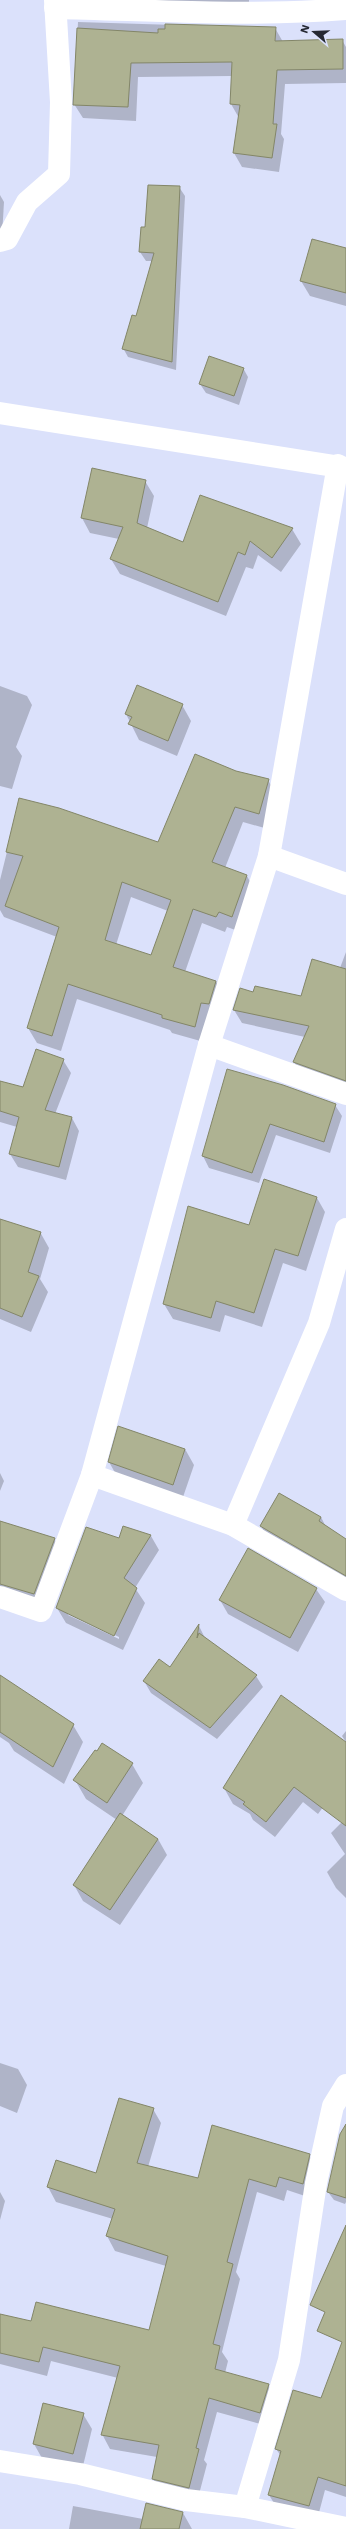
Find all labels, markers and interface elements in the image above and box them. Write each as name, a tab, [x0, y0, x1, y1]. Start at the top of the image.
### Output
north arrow	[294, 12, 334, 52]
text: N	[298, 23, 312, 35]

